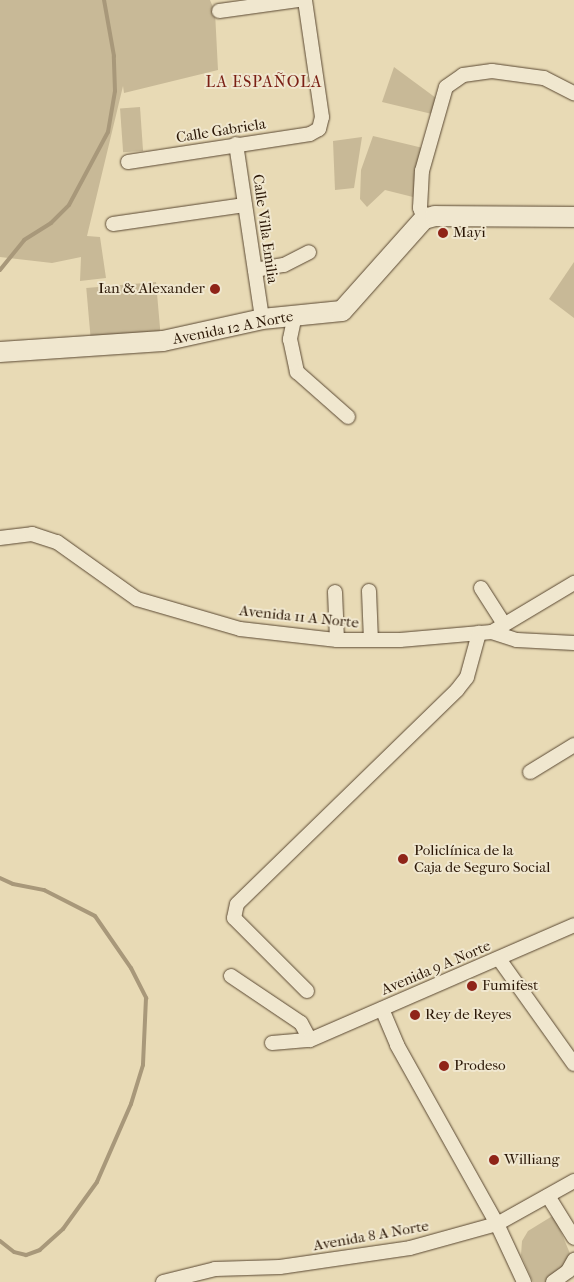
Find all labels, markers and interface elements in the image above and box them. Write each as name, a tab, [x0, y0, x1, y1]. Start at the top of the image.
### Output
district label: LA ESPAÑOLA	[204, 72, 324, 92]
street label: Calle Gabriela	[175, 115, 267, 147]
street label: Calle Villa Emilia	[248, 173, 282, 285]
place label: Mayi	[453, 224, 486, 242]
marker: Mayi	[437, 227, 449, 239]
place label: Ian & Alexander	[98, 280, 205, 298]
marker: Ian & Alexander	[209, 283, 221, 295]
street label: Avenida 12 A Norte	[171, 307, 295, 349]
street label: Avenida 11 A Norte	[238, 602, 360, 632]
place label: Policlínica de la Caja de Seguro Social	[414, 841, 550, 876]
marker: Policlínica de la Caja de Seguro Social	[396, 852, 410, 866]
street label: Avenida 9 A Norte	[379, 937, 493, 999]
place label: Fumifest	[482, 977, 538, 995]
marker: Fumifest	[466, 980, 478, 992]
place label: Rey de Reyes	[425, 1006, 511, 1024]
marker: Rey de Reyes	[409, 1009, 421, 1021]
place label: Prodeso	[454, 1057, 506, 1075]
marker: Prodeso	[438, 1060, 450, 1072]
place label: Williang	[504, 1151, 559, 1169]
marker: Williang	[488, 1154, 500, 1166]
street label: Avenida 8 A Norte	[312, 1217, 430, 1255]

